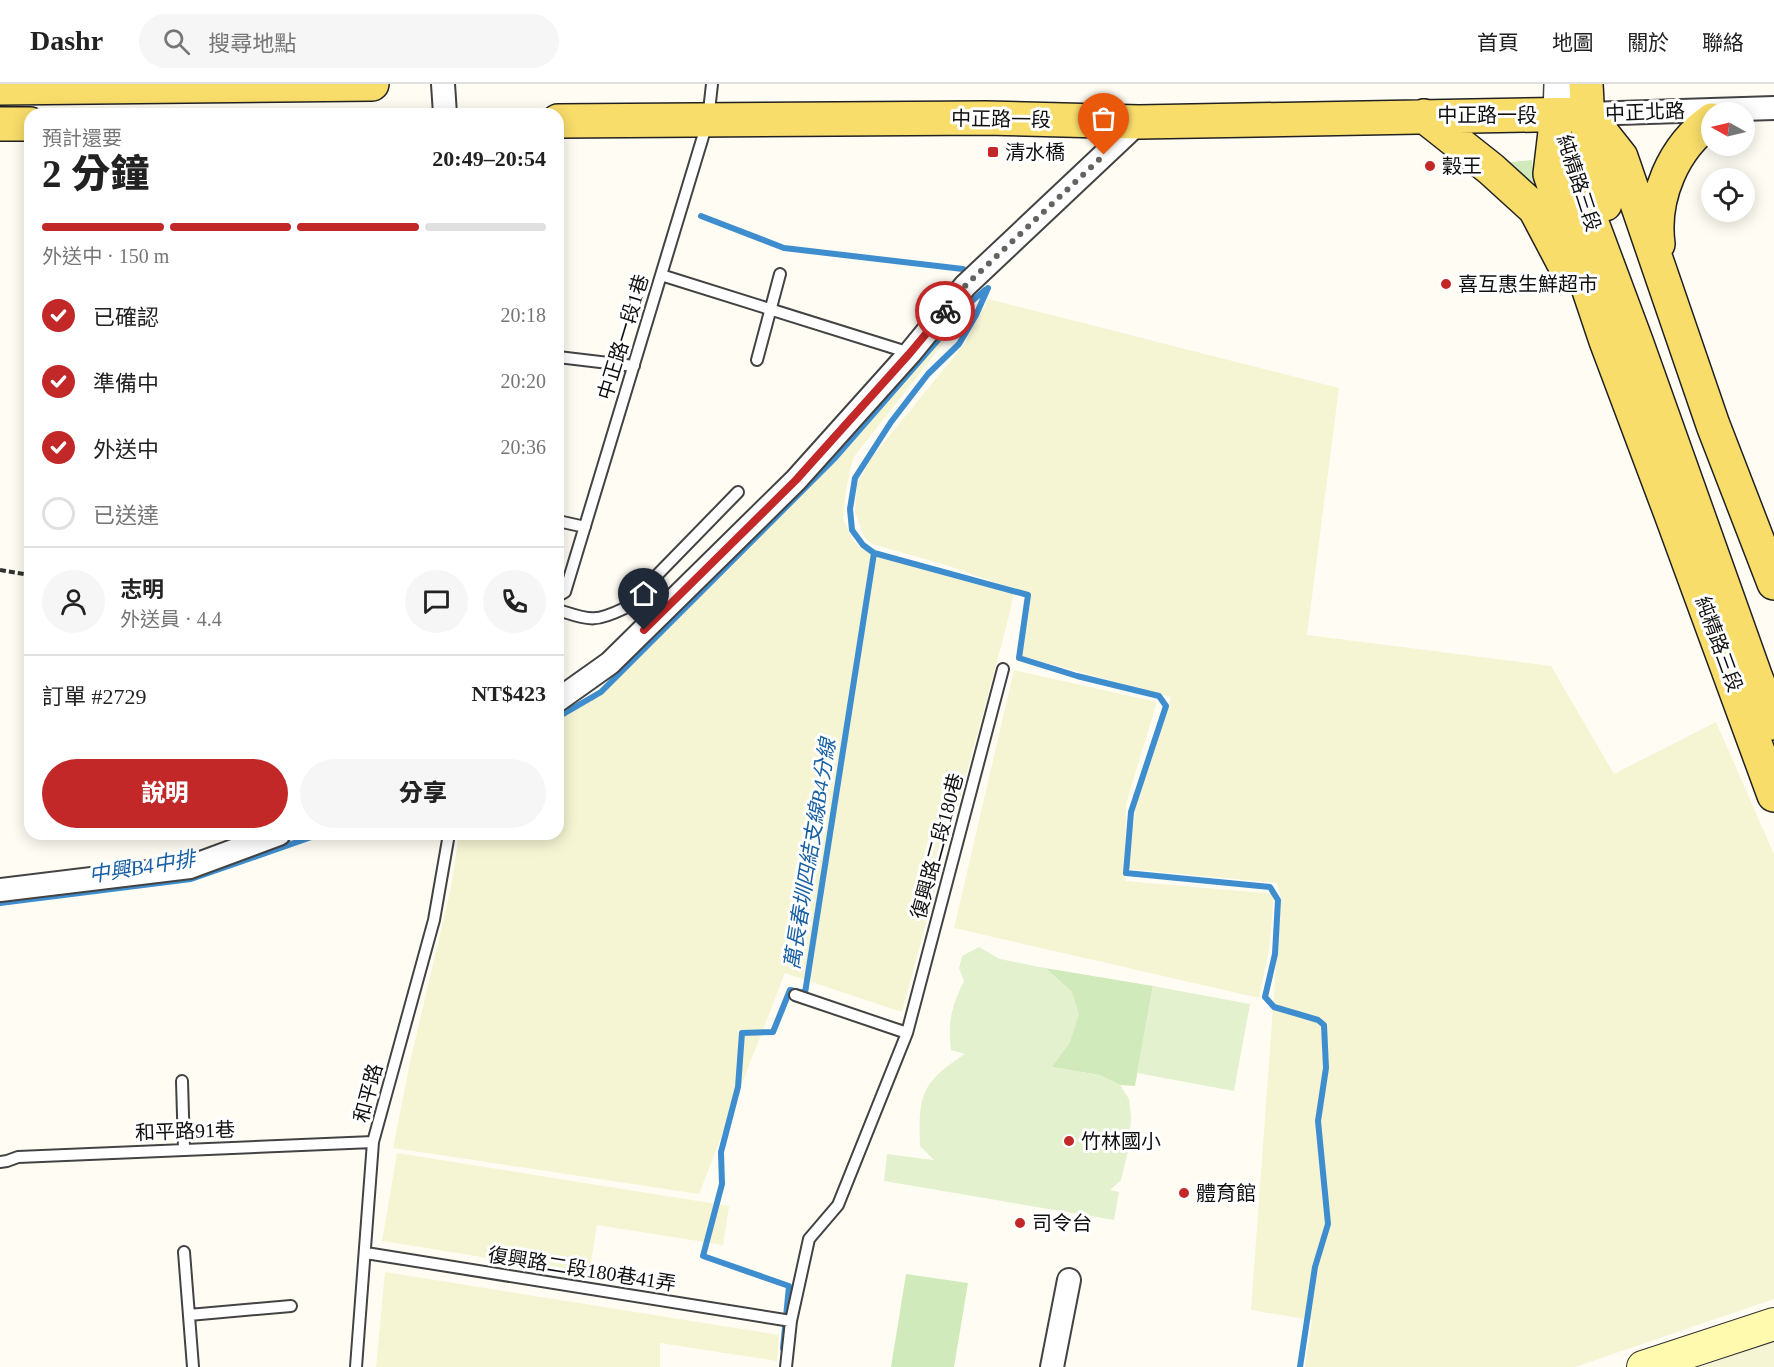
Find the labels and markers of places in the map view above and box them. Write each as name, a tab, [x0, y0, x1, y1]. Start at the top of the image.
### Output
pin	[1078, 93, 1129, 155]
place label: 清水橋	[1005, 141, 1065, 163]
marker: 清水橋	[986, 145, 1000, 159]
place label: 穀王	[1442, 155, 1482, 177]
marker: 穀王	[1423, 159, 1437, 173]
place label: 喜互惠生鮮超市	[1458, 273, 1598, 295]
marker: 喜互惠生鮮超市	[1439, 277, 1453, 291]
pin	[618, 568, 669, 630]
place label: 竹林國小	[1081, 1130, 1161, 1152]
marker: 竹林國小	[1062, 1134, 1076, 1148]
place label: 體育館	[1196, 1182, 1256, 1204]
marker: 體育館	[1177, 1186, 1191, 1200]
place label: 司令台	[1032, 1212, 1092, 1234]
marker: 司令台	[1013, 1216, 1027, 1230]

